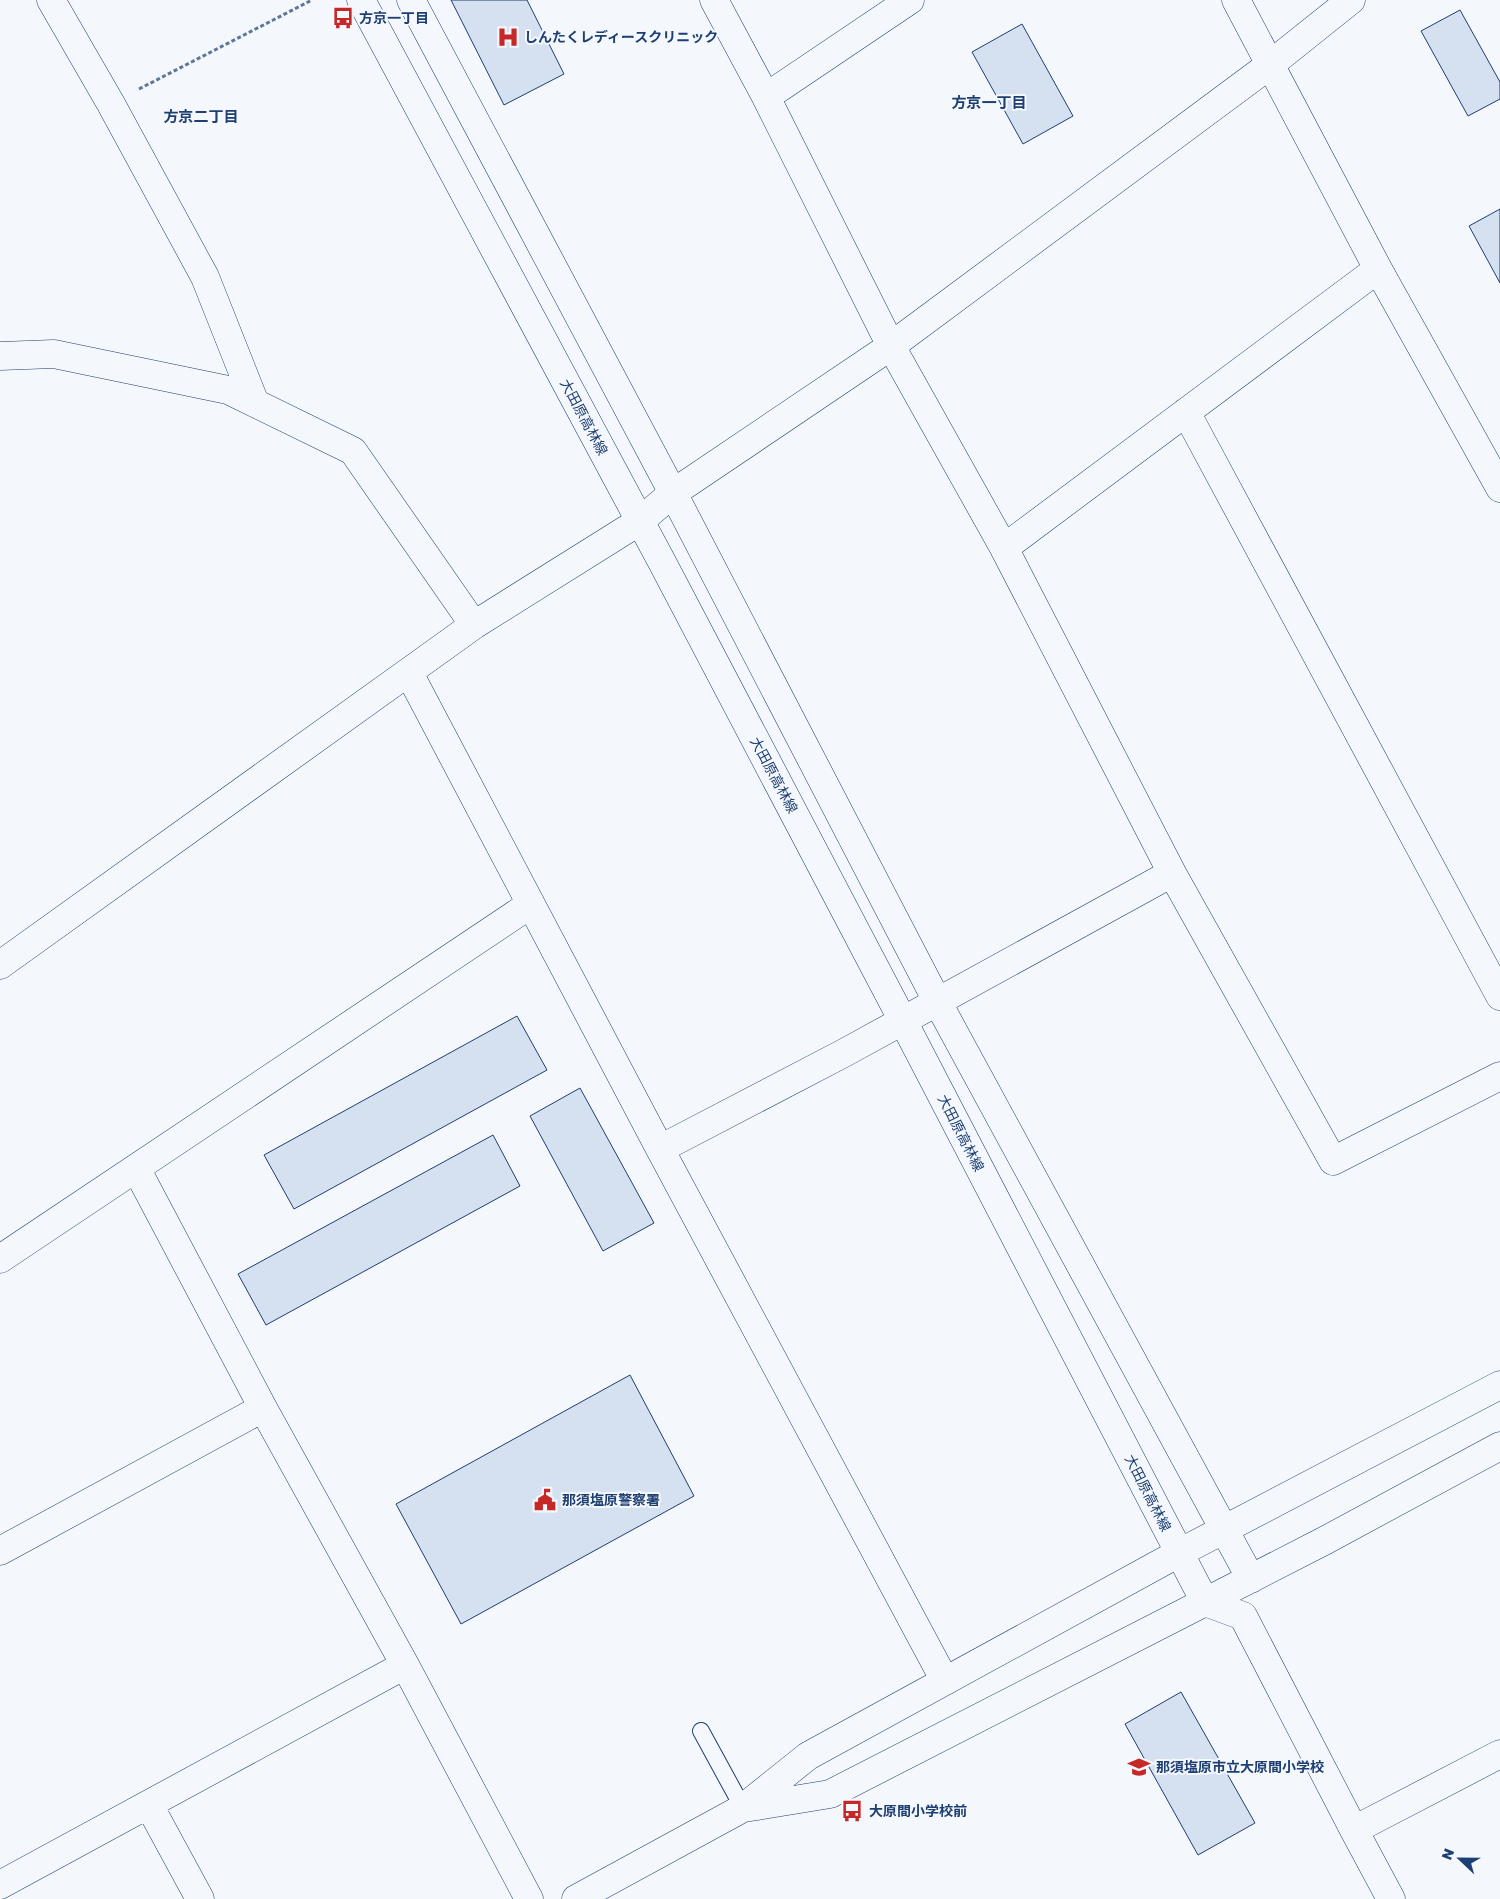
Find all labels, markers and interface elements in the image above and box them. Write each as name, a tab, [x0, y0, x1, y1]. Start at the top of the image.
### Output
bus stop icon: 方京一丁目	[330, 5, 356, 31]
place label: 方京一丁目	[359, 9, 429, 26]
hospital icon: しんたくレディースクリニック	[495, 24, 521, 50]
place label: しんたくレディースクリニック	[524, 28, 718, 45]
district label: 方京一丁目	[951, 93, 1027, 111]
district label: 方京二丁目	[163, 107, 239, 125]
street label: 大田原高林線	[557, 376, 612, 458]
street label: 大田原高林線	[747, 734, 802, 816]
street label: 大田原高林線	[935, 1091, 988, 1174]
street label: 大田原高林線	[1122, 1451, 1175, 1534]
public building icon: 那須塩原警察署	[532, 1487, 558, 1513]
place label: 那須塩原警察署	[562, 1491, 660, 1508]
school or university icon: 那須塩原市立大原間小学校	[1126, 1754, 1152, 1780]
place label: 那須塩原市立大原間小学校	[1156, 1758, 1324, 1775]
bus stop icon: 大原間小学校前	[839, 1798, 865, 1824]
place label: 大原間小学校前	[869, 1802, 967, 1819]
north arrow	[1435, 1834, 1485, 1884]
text: N	[1438, 1846, 1457, 1862]

